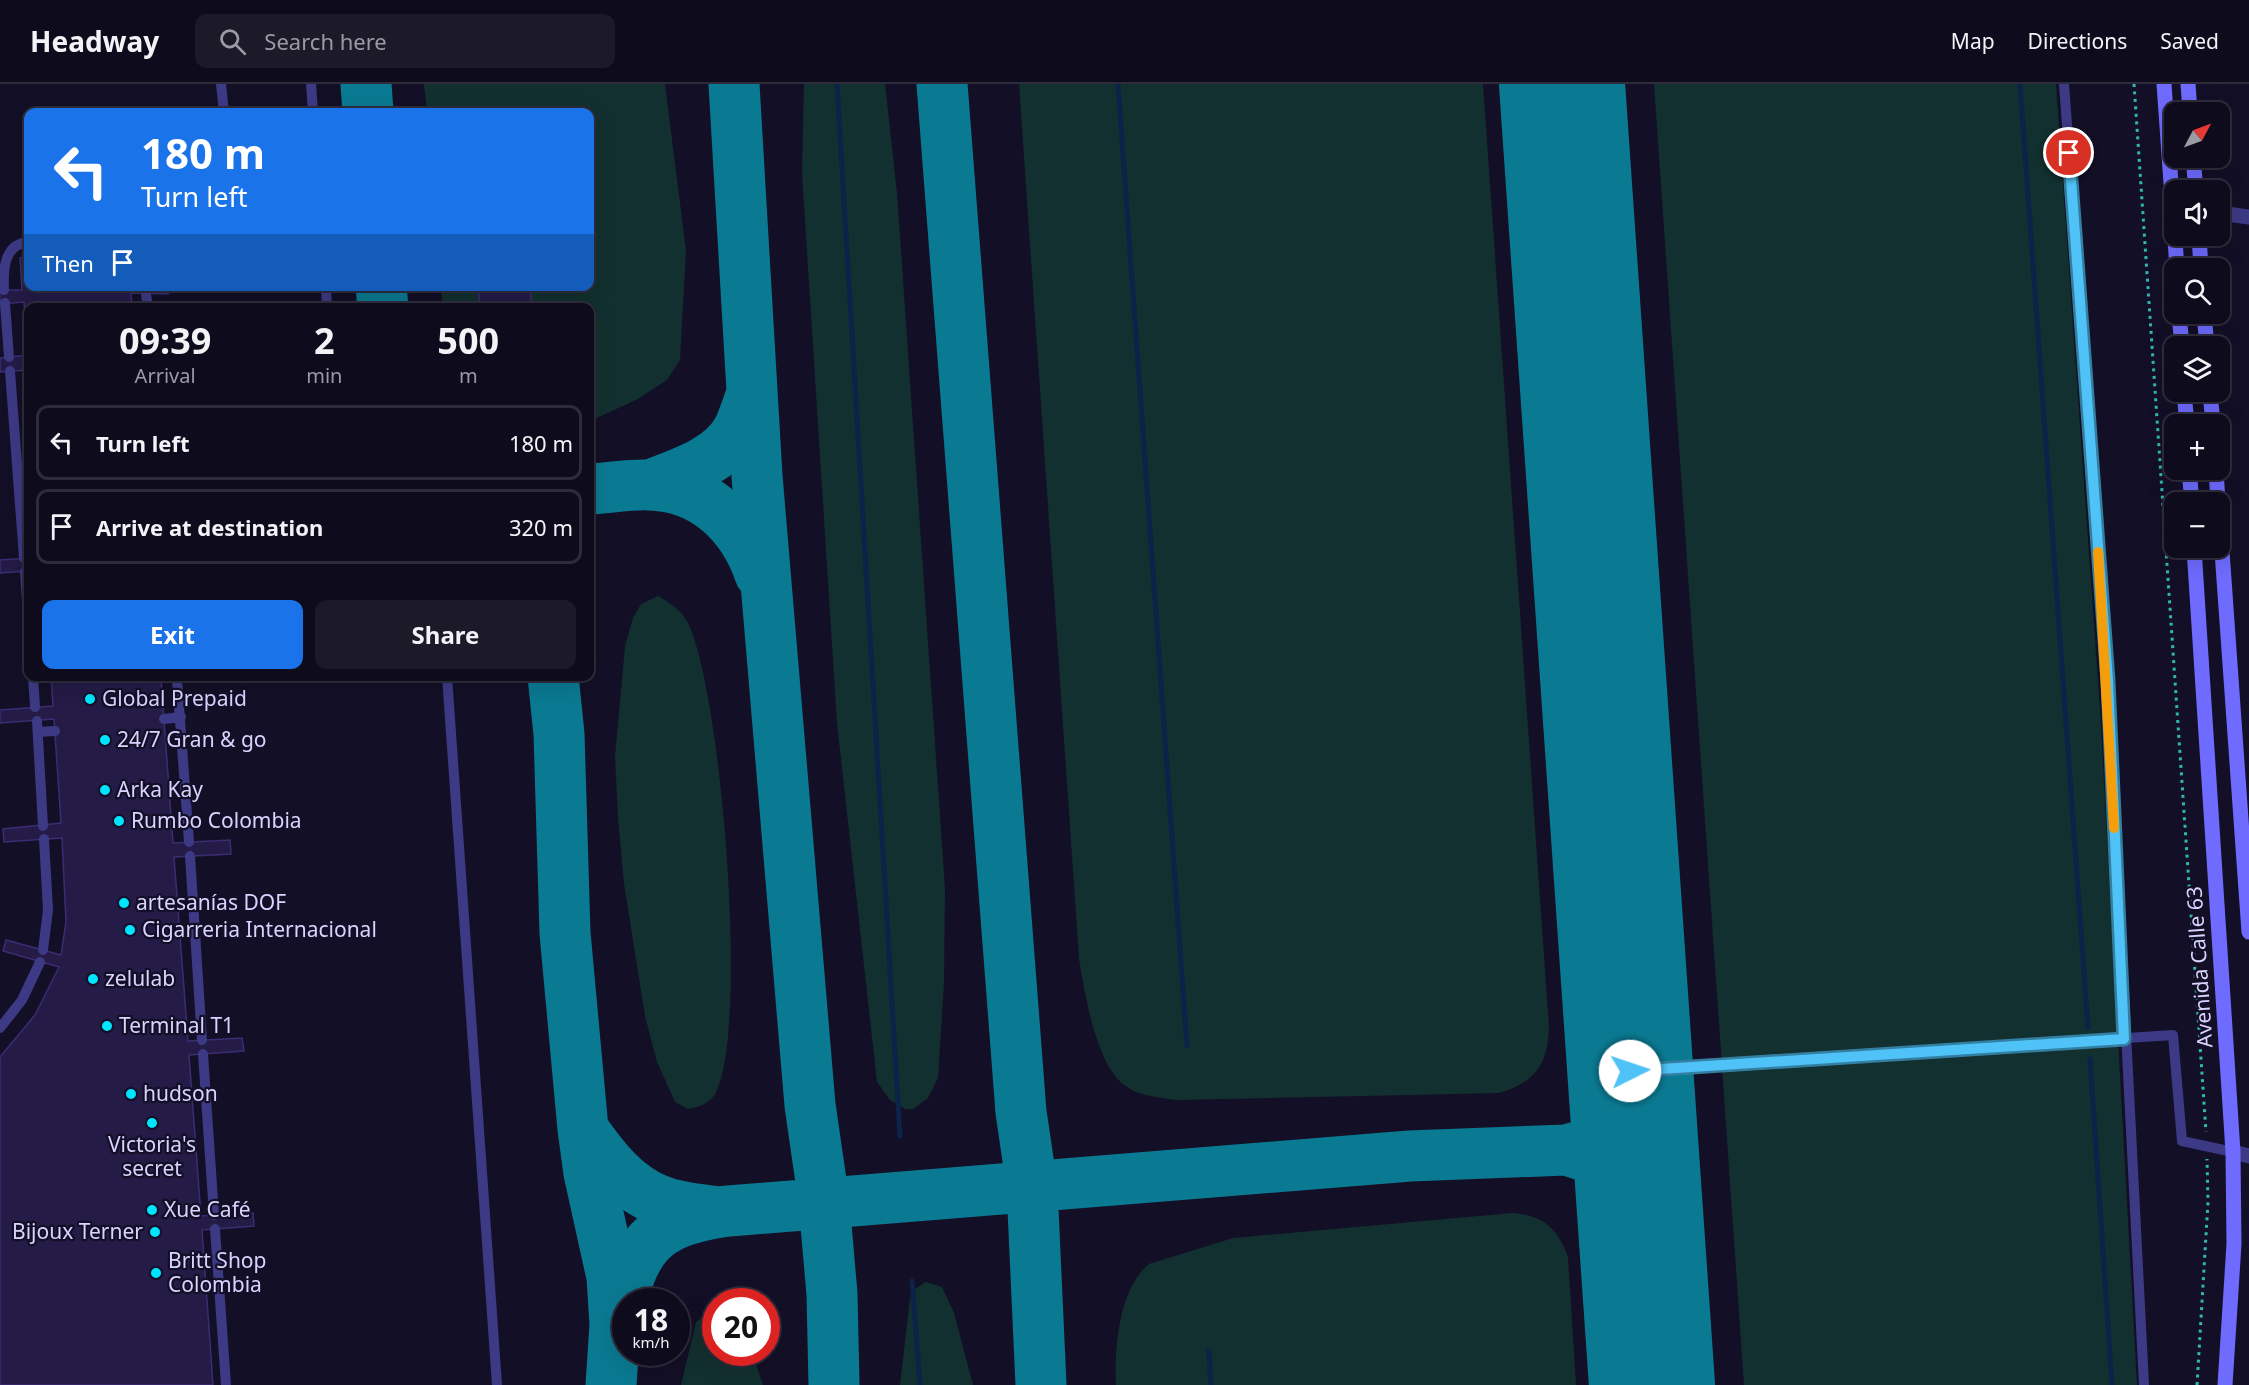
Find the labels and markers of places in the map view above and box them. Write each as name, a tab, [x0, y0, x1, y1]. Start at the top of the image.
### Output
pin	[2043, 127, 2094, 178]
place label: Global Prepaid	[102, 684, 247, 712]
marker: Global Prepaid	[83, 692, 97, 706]
place label: 24/7 Gran & go	[117, 725, 267, 753]
marker: 24/7 Gran & go	[98, 733, 112, 747]
place label: Arka Kay	[117, 775, 203, 803]
marker: Arka Kay	[98, 783, 112, 797]
place label: Rumbo Colombia	[131, 806, 302, 834]
marker: Rumbo Colombia	[112, 814, 126, 828]
place label: artesanías DOF	[136, 888, 286, 916]
marker: artesanías DOF	[117, 896, 131, 910]
place label: Cigarreria Internacional	[142, 915, 377, 943]
marker: Cigarreria Internacional	[123, 923, 137, 937]
place label: zelulab	[105, 964, 175, 992]
marker: zelulab	[86, 972, 100, 986]
place label: Terminal T1	[119, 1011, 234, 1039]
marker: Terminal T1	[100, 1019, 114, 1033]
place label: hudson	[143, 1079, 218, 1107]
marker: hudson	[124, 1087, 138, 1101]
marker: Victoria's secret	[145, 1116, 159, 1130]
place label: Victoria's secret	[108, 1130, 196, 1182]
place label: Xue Café	[164, 1195, 251, 1223]
marker: Xue Café	[145, 1203, 159, 1217]
place label: Bijoux Terner	[12, 1217, 143, 1245]
marker: Bijoux Terner	[148, 1225, 162, 1239]
place label: Britt Shop Colombia	[168, 1246, 267, 1298]
marker: Britt Shop Colombia	[149, 1266, 163, 1280]

